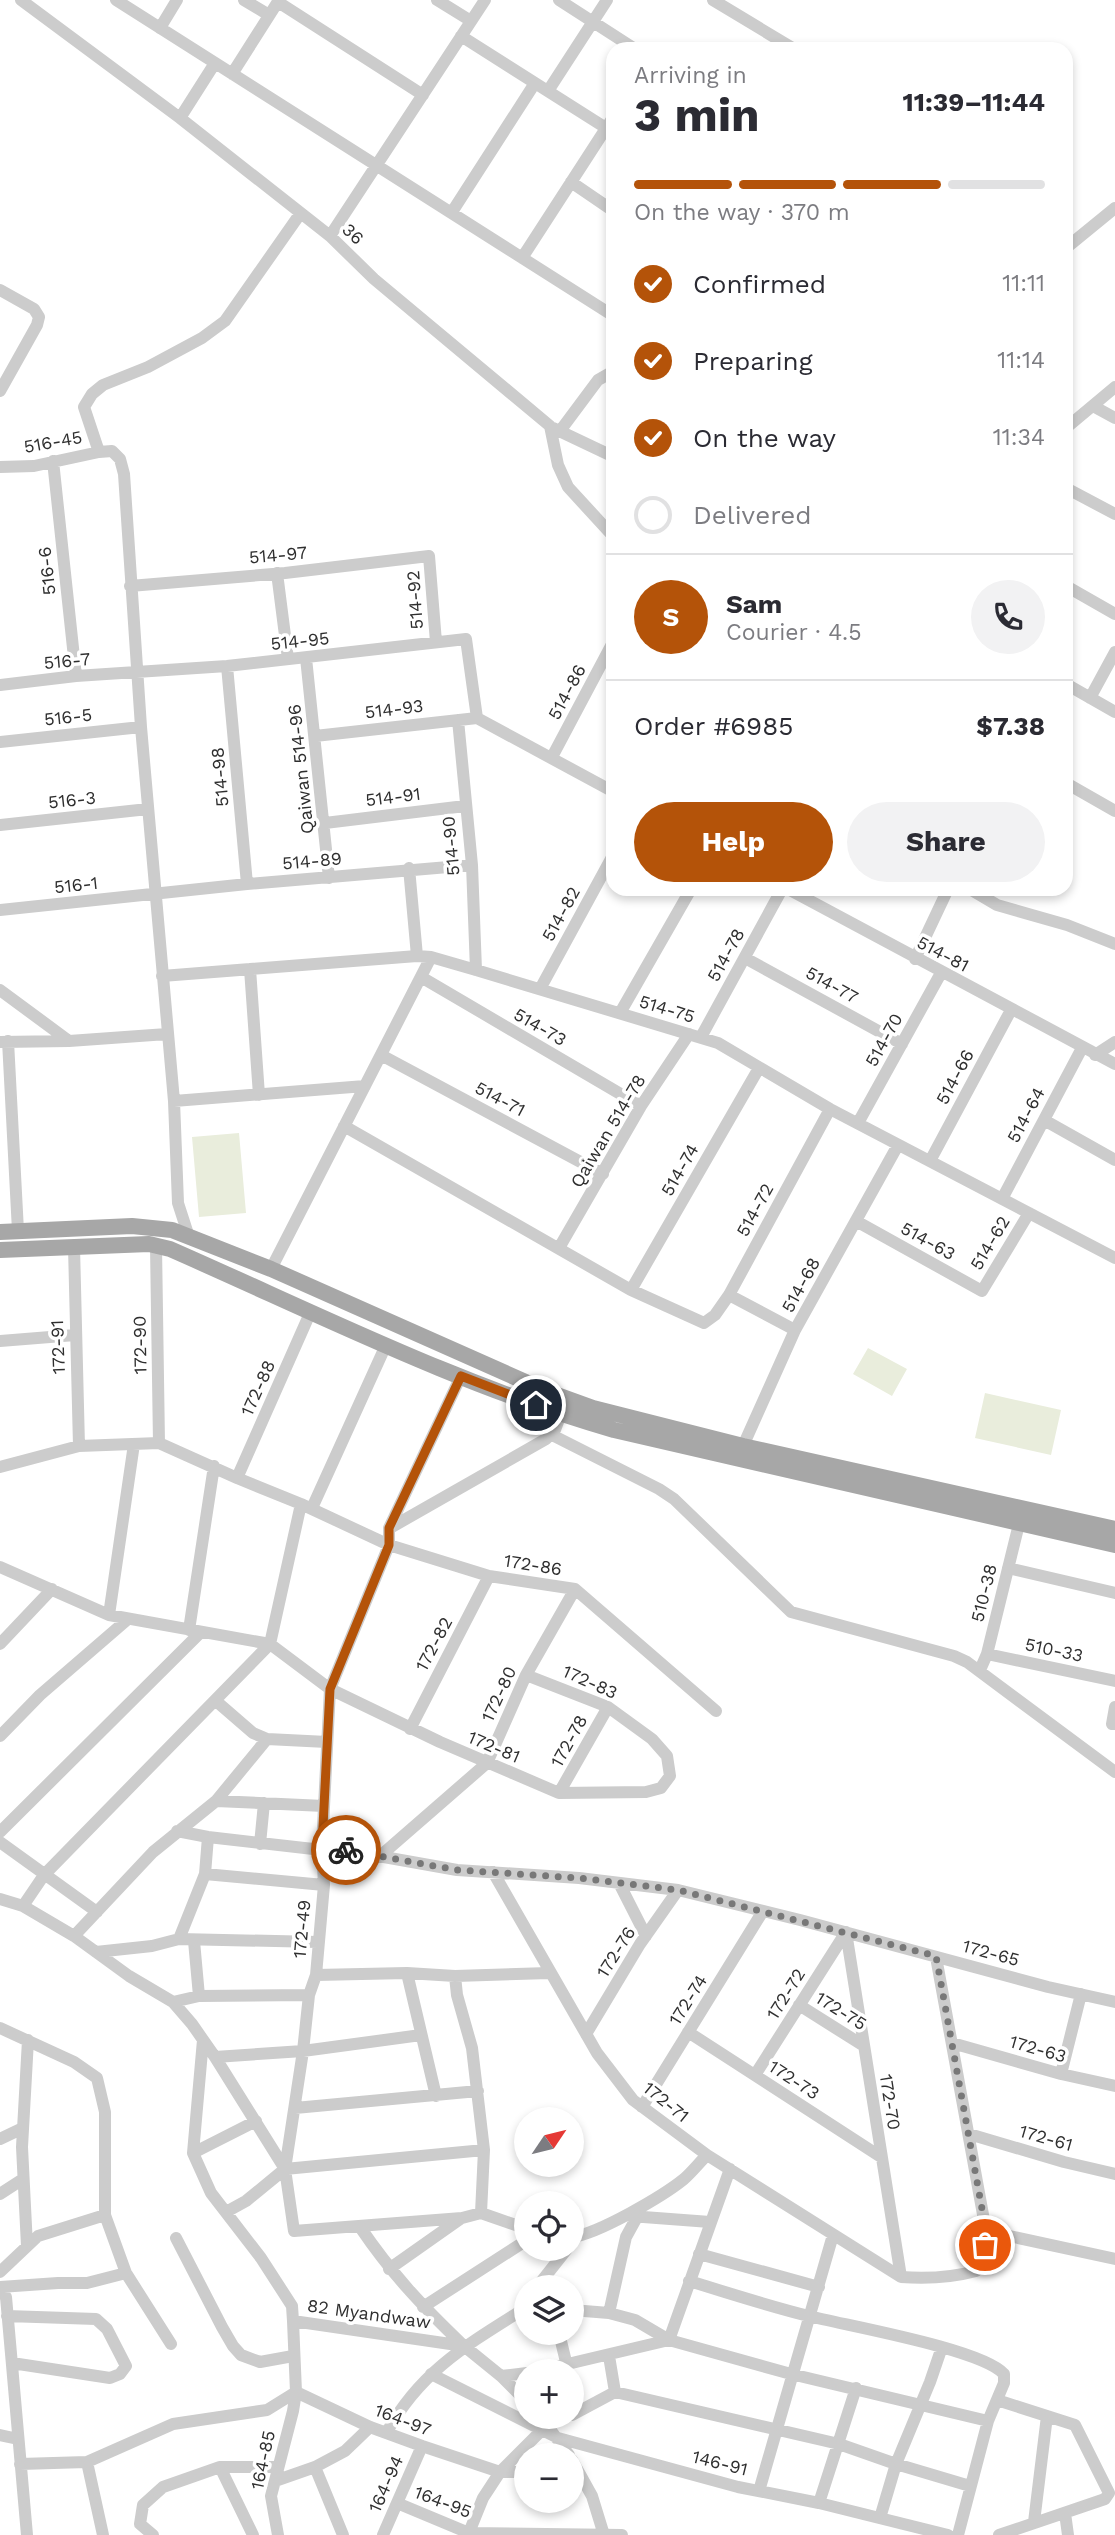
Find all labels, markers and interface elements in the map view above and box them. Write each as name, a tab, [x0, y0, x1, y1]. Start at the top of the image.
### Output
text: Arriving in	[634, 62, 747, 89]
text: 11:39–11:44	[903, 87, 1045, 117]
text: 3 min	[634, 88, 760, 142]
text: On the way · 370 m	[634, 199, 850, 226]
street label: 36	[338, 219, 368, 249]
icon: check	[634, 265, 672, 303]
text: Confirmed	[693, 269, 826, 299]
text: 11:11	[1002, 270, 1045, 297]
icon: check	[634, 342, 672, 380]
text: Preparing	[693, 346, 813, 376]
text: 11:14	[997, 347, 1045, 374]
icon: check	[634, 419, 672, 457]
text: On the way	[693, 423, 836, 453]
text: 11:34	[993, 424, 1045, 451]
street label: 516-45	[22, 426, 84, 457]
text: Delivered	[693, 500, 812, 530]
street label: 514-97	[248, 542, 308, 568]
street label: 516-6	[34, 546, 59, 596]
street label: 514-92	[402, 570, 427, 630]
button: phone	[971, 580, 1045, 654]
text: Sam	[726, 589, 782, 619]
text: S	[663, 602, 679, 632]
text: Courier · 4.5	[726, 619, 862, 646]
street label: 514-95	[269, 627, 330, 654]
street label: 516-7	[43, 648, 91, 673]
street label: 514-86	[543, 660, 590, 723]
street label: 514-93	[364, 695, 424, 723]
street label: Qaiwan 514-96	[283, 703, 318, 835]
street label: 516-5	[43, 704, 93, 729]
text: Order #6985	[634, 711, 793, 741]
text: $7.38	[976, 711, 1045, 741]
street label: 514-98	[206, 746, 233, 808]
street label: 514-91	[364, 783, 422, 810]
street label: 516-3	[47, 787, 97, 812]
button: Help	[634, 802, 833, 882]
button: Share	[847, 802, 1045, 882]
street label: 514-90	[437, 815, 464, 877]
street label: 514-89	[281, 847, 343, 874]
street label: 516-1	[53, 872, 99, 897]
street label: 514-82	[537, 883, 584, 945]
street label: 514-78	[702, 925, 749, 985]
street label: 514-81	[914, 931, 973, 976]
street label: 514-77	[802, 962, 862, 1008]
street label: 514-75	[637, 990, 698, 1027]
street label: 514-73	[510, 1003, 570, 1050]
street label: 514-70	[860, 1010, 907, 1070]
street label: 514-66	[931, 1046, 978, 1108]
street label: Qaiwan 514-78	[566, 1070, 650, 1191]
street label: 514-71	[472, 1077, 529, 1120]
street label: 514-64	[1002, 1084, 1049, 1146]
street label: 514-74	[656, 1140, 703, 1199]
street label: 514-72	[732, 1180, 778, 1240]
street label: 514-62	[965, 1212, 1014, 1273]
street label: 514-63	[897, 1217, 959, 1264]
street label: 514-68	[777, 1254, 824, 1316]
street label: 172-90	[128, 1316, 151, 1374]
street label: 172-91	[46, 1319, 69, 1375]
street label: 172-88	[236, 1357, 279, 1419]
pin	[506, 1375, 566, 1435]
icon: home	[517, 1386, 555, 1424]
street label: 172-86	[503, 1550, 564, 1579]
street label: 510-38	[966, 1562, 1001, 1624]
street label: 172-82	[411, 1613, 456, 1674]
street label: 510-33	[1023, 1633, 1085, 1666]
street label: 172-83	[560, 1660, 621, 1703]
street label: 172-80	[477, 1663, 520, 1725]
street label: 172-78	[546, 1711, 591, 1770]
street label: 172-81	[465, 1726, 523, 1767]
courier	[311, 1815, 381, 1885]
icon: bike	[327, 1831, 365, 1869]
street label: 172-49	[288, 1899, 315, 1959]
street label: 172-76	[592, 1922, 639, 1981]
street label: 172-65	[960, 1935, 1022, 1970]
street label: 172-72	[762, 1964, 809, 2023]
street label: 172-74	[664, 1971, 711, 2029]
street label: 172-75	[812, 1987, 871, 2034]
street label: 172-63	[1007, 2030, 1069, 2067]
street label: 172-73	[765, 2056, 823, 2104]
street label: 172-70	[876, 2072, 905, 2131]
street label: 172-71	[639, 2077, 693, 2126]
north arrow	[514, 2107, 584, 2177]
map controls	[514, 2107, 584, 2513]
street label: 172-61	[1017, 2120, 1075, 2155]
button: locate	[514, 2191, 584, 2261]
pin	[955, 2215, 1015, 2275]
icon: bag	[966, 2226, 1004, 2264]
button: layers	[514, 2275, 584, 2345]
street label: 82 Myandwaw	[306, 2294, 432, 2333]
button: +	[514, 2359, 584, 2429]
street label: 164-97	[372, 2399, 434, 2440]
street label: 164-85	[246, 2429, 279, 2491]
button: −	[514, 2443, 584, 2513]
street label: 146-91	[690, 2446, 750, 2479]
street label: 164-94	[364, 2452, 407, 2515]
street label: 164-95	[412, 2481, 475, 2522]

